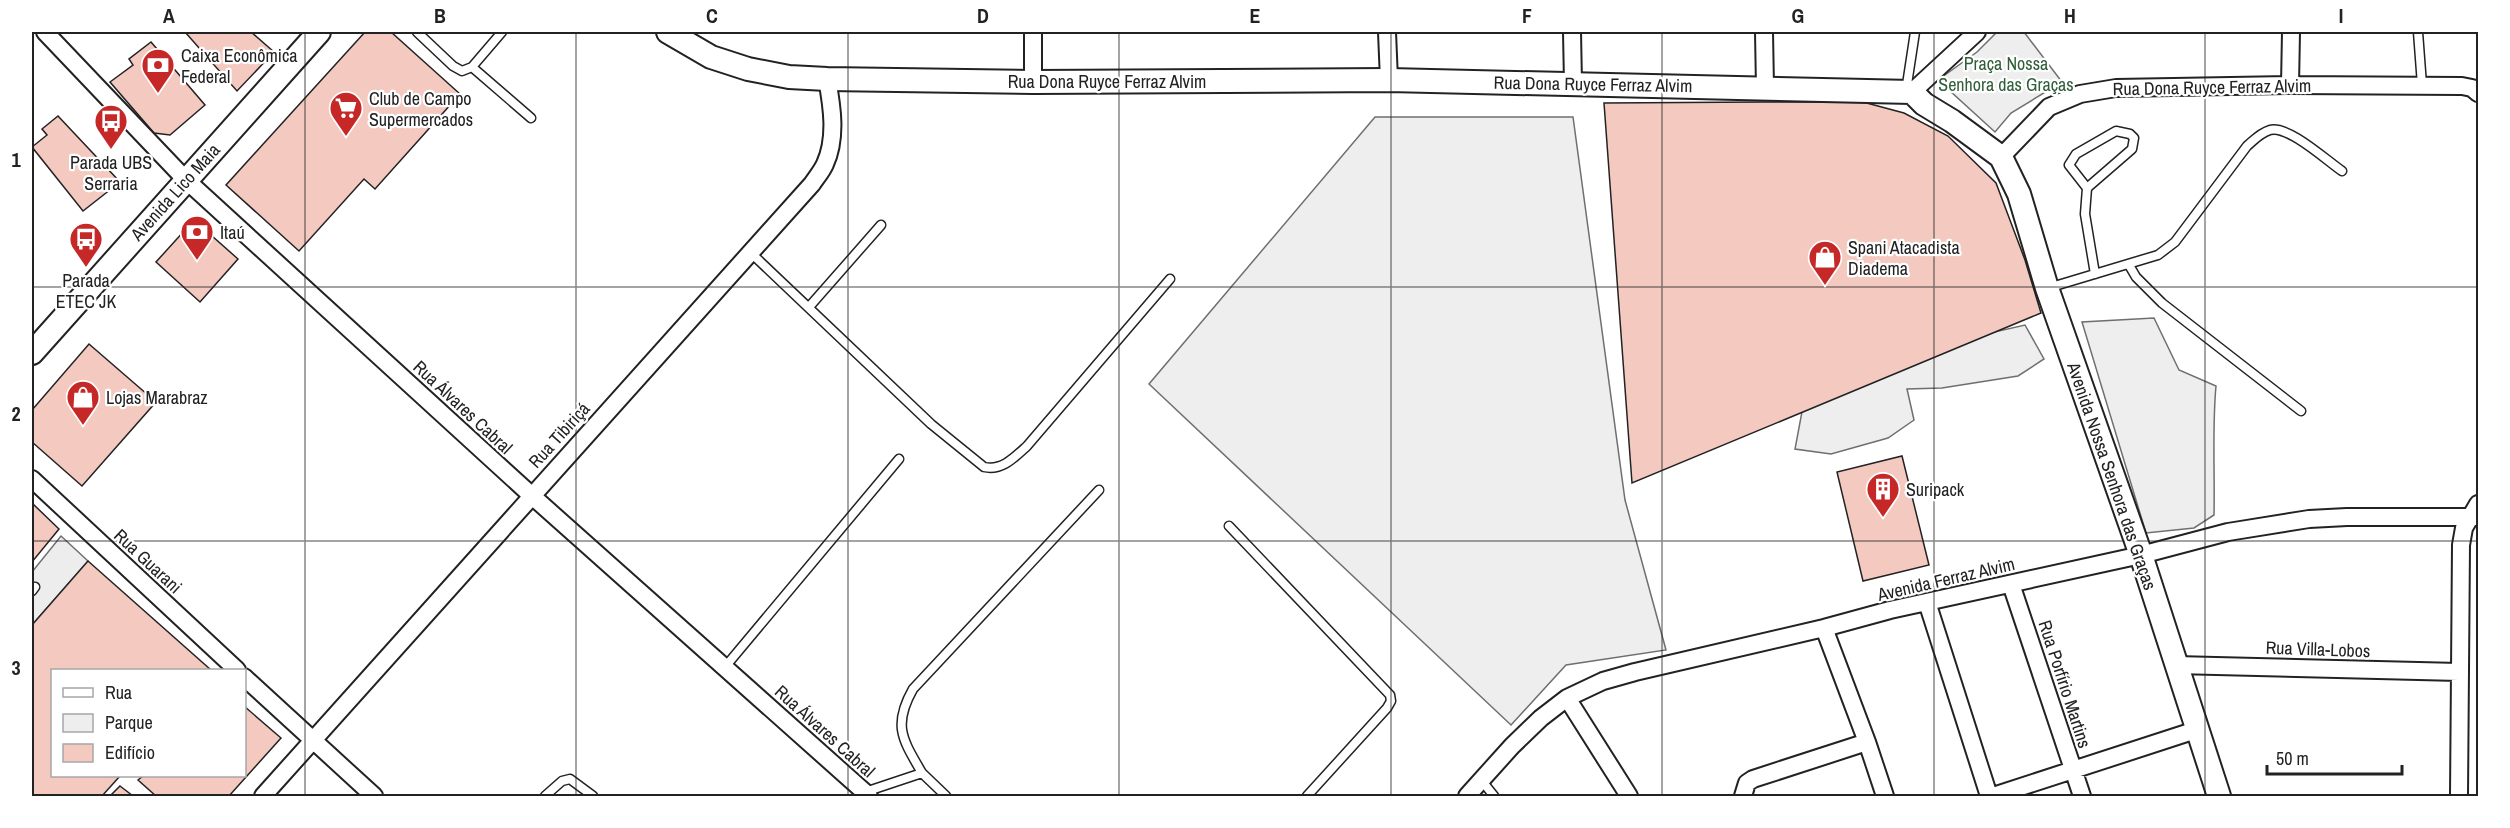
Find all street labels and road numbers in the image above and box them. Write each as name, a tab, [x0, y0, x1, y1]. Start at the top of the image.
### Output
street label: Rua Dona Ruyce Ferraz Alvim	[1008, 69, 1206, 94]
street label: Rua Dona Ruyce Ferraz Alvim	[1493, 70, 1693, 98]
street label: Rua Dona Ruyce Ferraz Alvim	[2112, 73, 2312, 101]
street label: Avenida Lico Maia	[124, 138, 225, 247]
street label: Rua Álvares Cabral	[408, 354, 518, 460]
street label: Avenida Nossa Senhora das Graças	[2061, 358, 2163, 593]
street label: Rua Tibiriçá	[523, 397, 595, 473]
street label: Rua Guarani	[109, 523, 187, 599]
street label: Avenida Ferraz Alvim	[1874, 551, 2017, 607]
street label: Rua Porfírio Martins	[2033, 617, 2097, 751]
street label: Rua Villa-Lobos	[2265, 635, 2371, 663]
street label: Rua Álvares Cabral	[769, 679, 881, 783]

